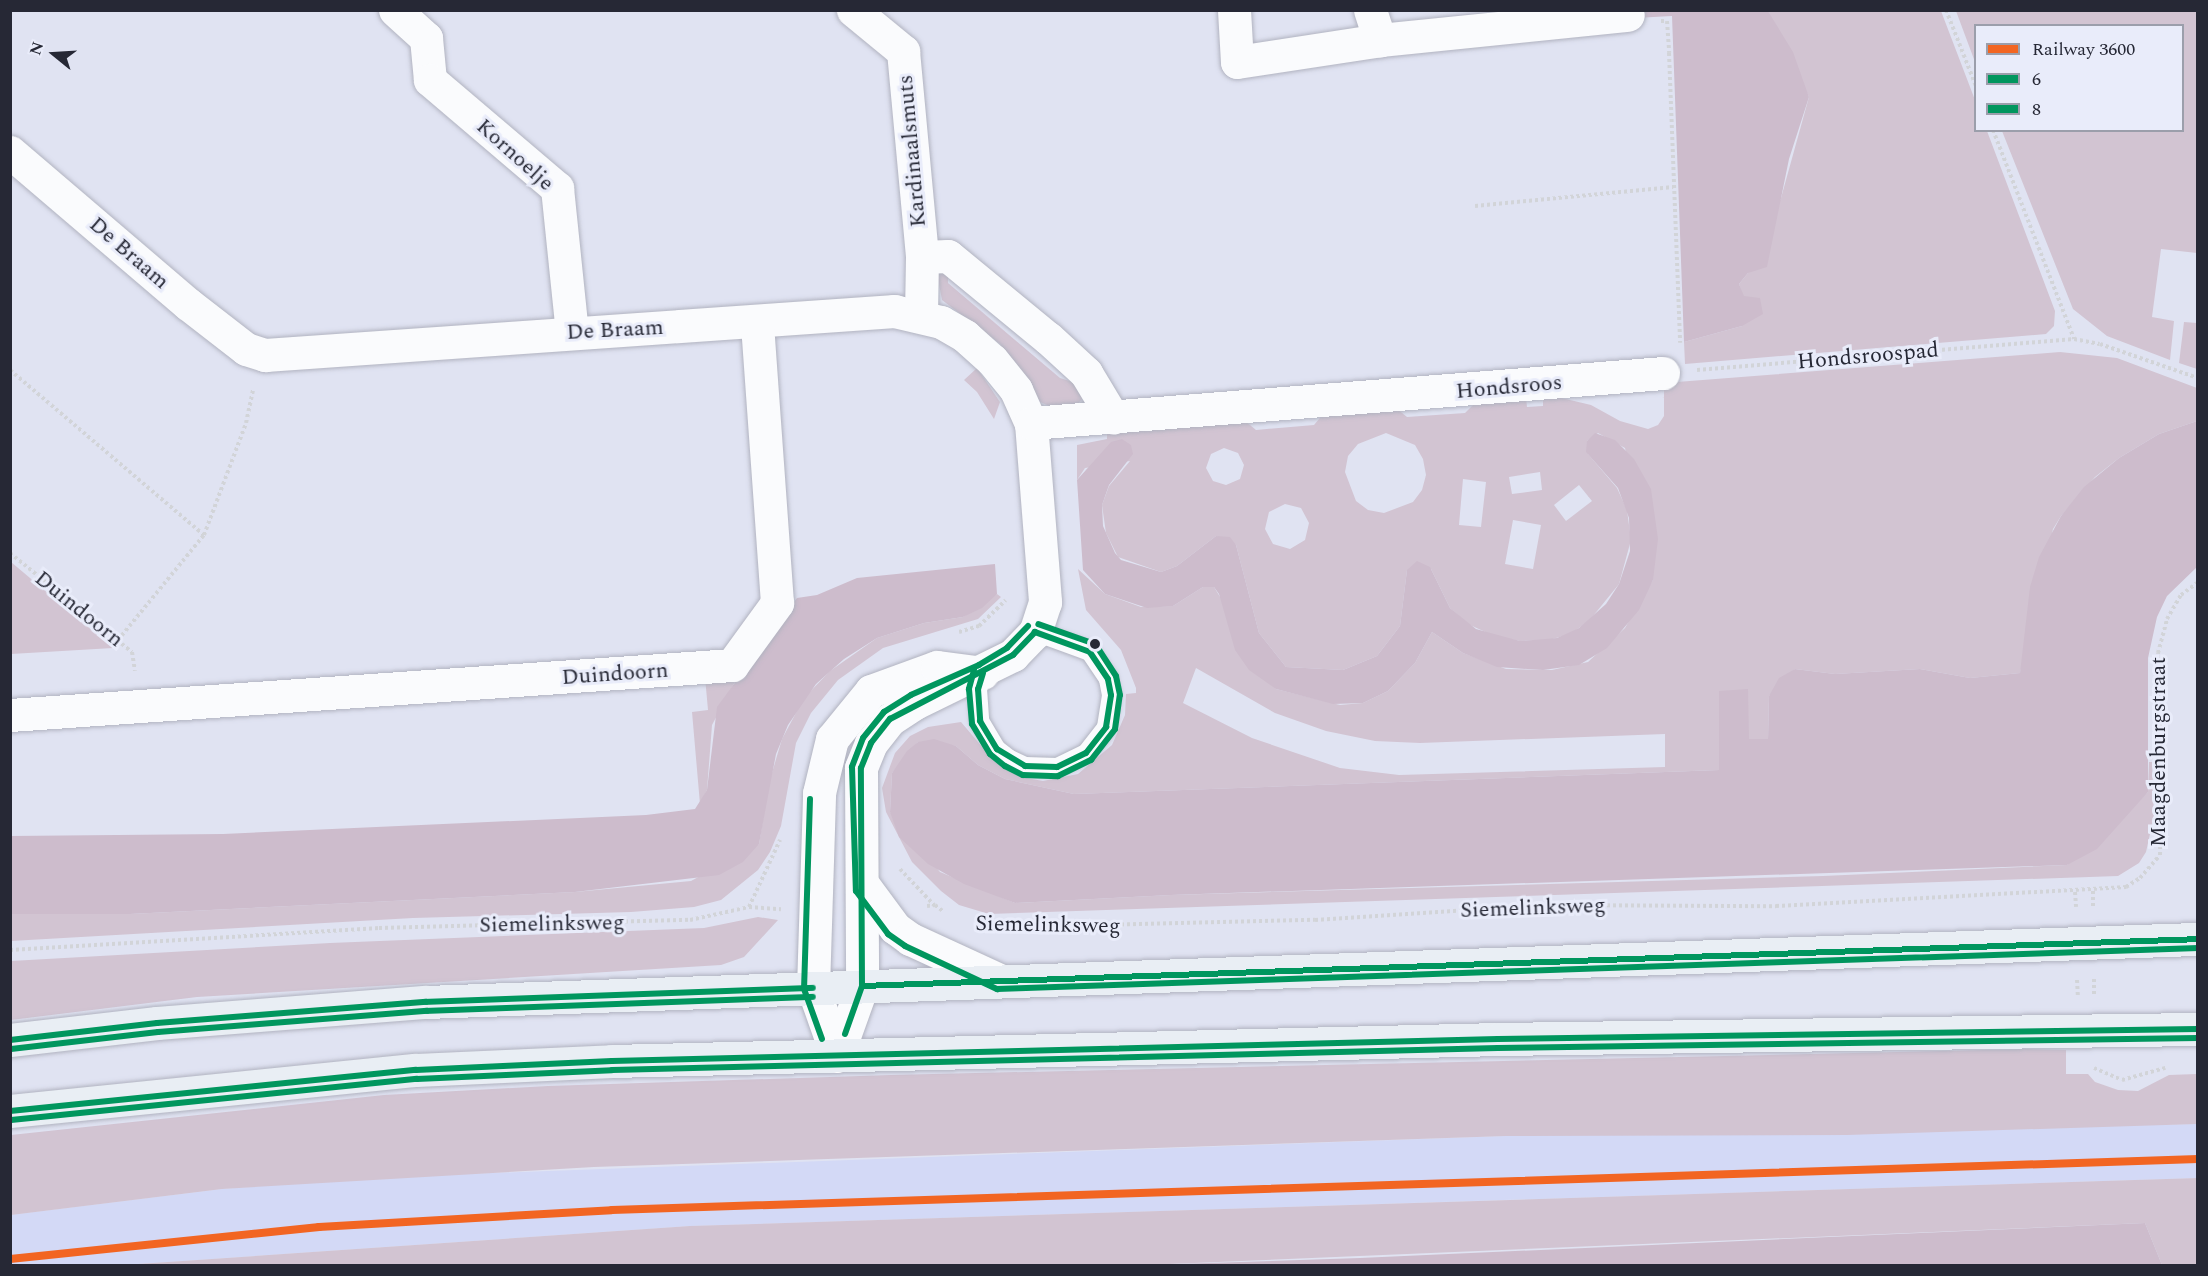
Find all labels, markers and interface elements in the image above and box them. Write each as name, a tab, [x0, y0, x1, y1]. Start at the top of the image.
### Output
north arrow	[24, 24, 84, 84]
legend	[1974, 24, 2184, 132]
text: Railway 3600	[2032, 36, 2135, 63]
text: N	[23, 39, 50, 58]
text: 6	[2032, 66, 2041, 93]
street label: Kardinaalsmuts	[892, 74, 932, 228]
text: 8	[2032, 96, 2041, 123]
street label: Kornoelje	[471, 113, 559, 197]
street label: De Braam	[84, 211, 174, 295]
street label: De Braam	[566, 314, 664, 346]
street label: Hondsroospad	[1796, 337, 1940, 375]
street label: Hondsroos	[1455, 369, 1563, 405]
street label: Duindoorn	[29, 565, 129, 653]
unlabelled marker	[1089, 638, 1101, 650]
street label: Duindoorn	[561, 657, 669, 691]
street label: Maagdenburgstraat	[2146, 657, 2172, 847]
street label: Siemelinksweg	[1460, 892, 1606, 924]
street label: Siemelinksweg	[479, 910, 625, 938]
street label: Siemelinksweg	[975, 911, 1121, 939]

